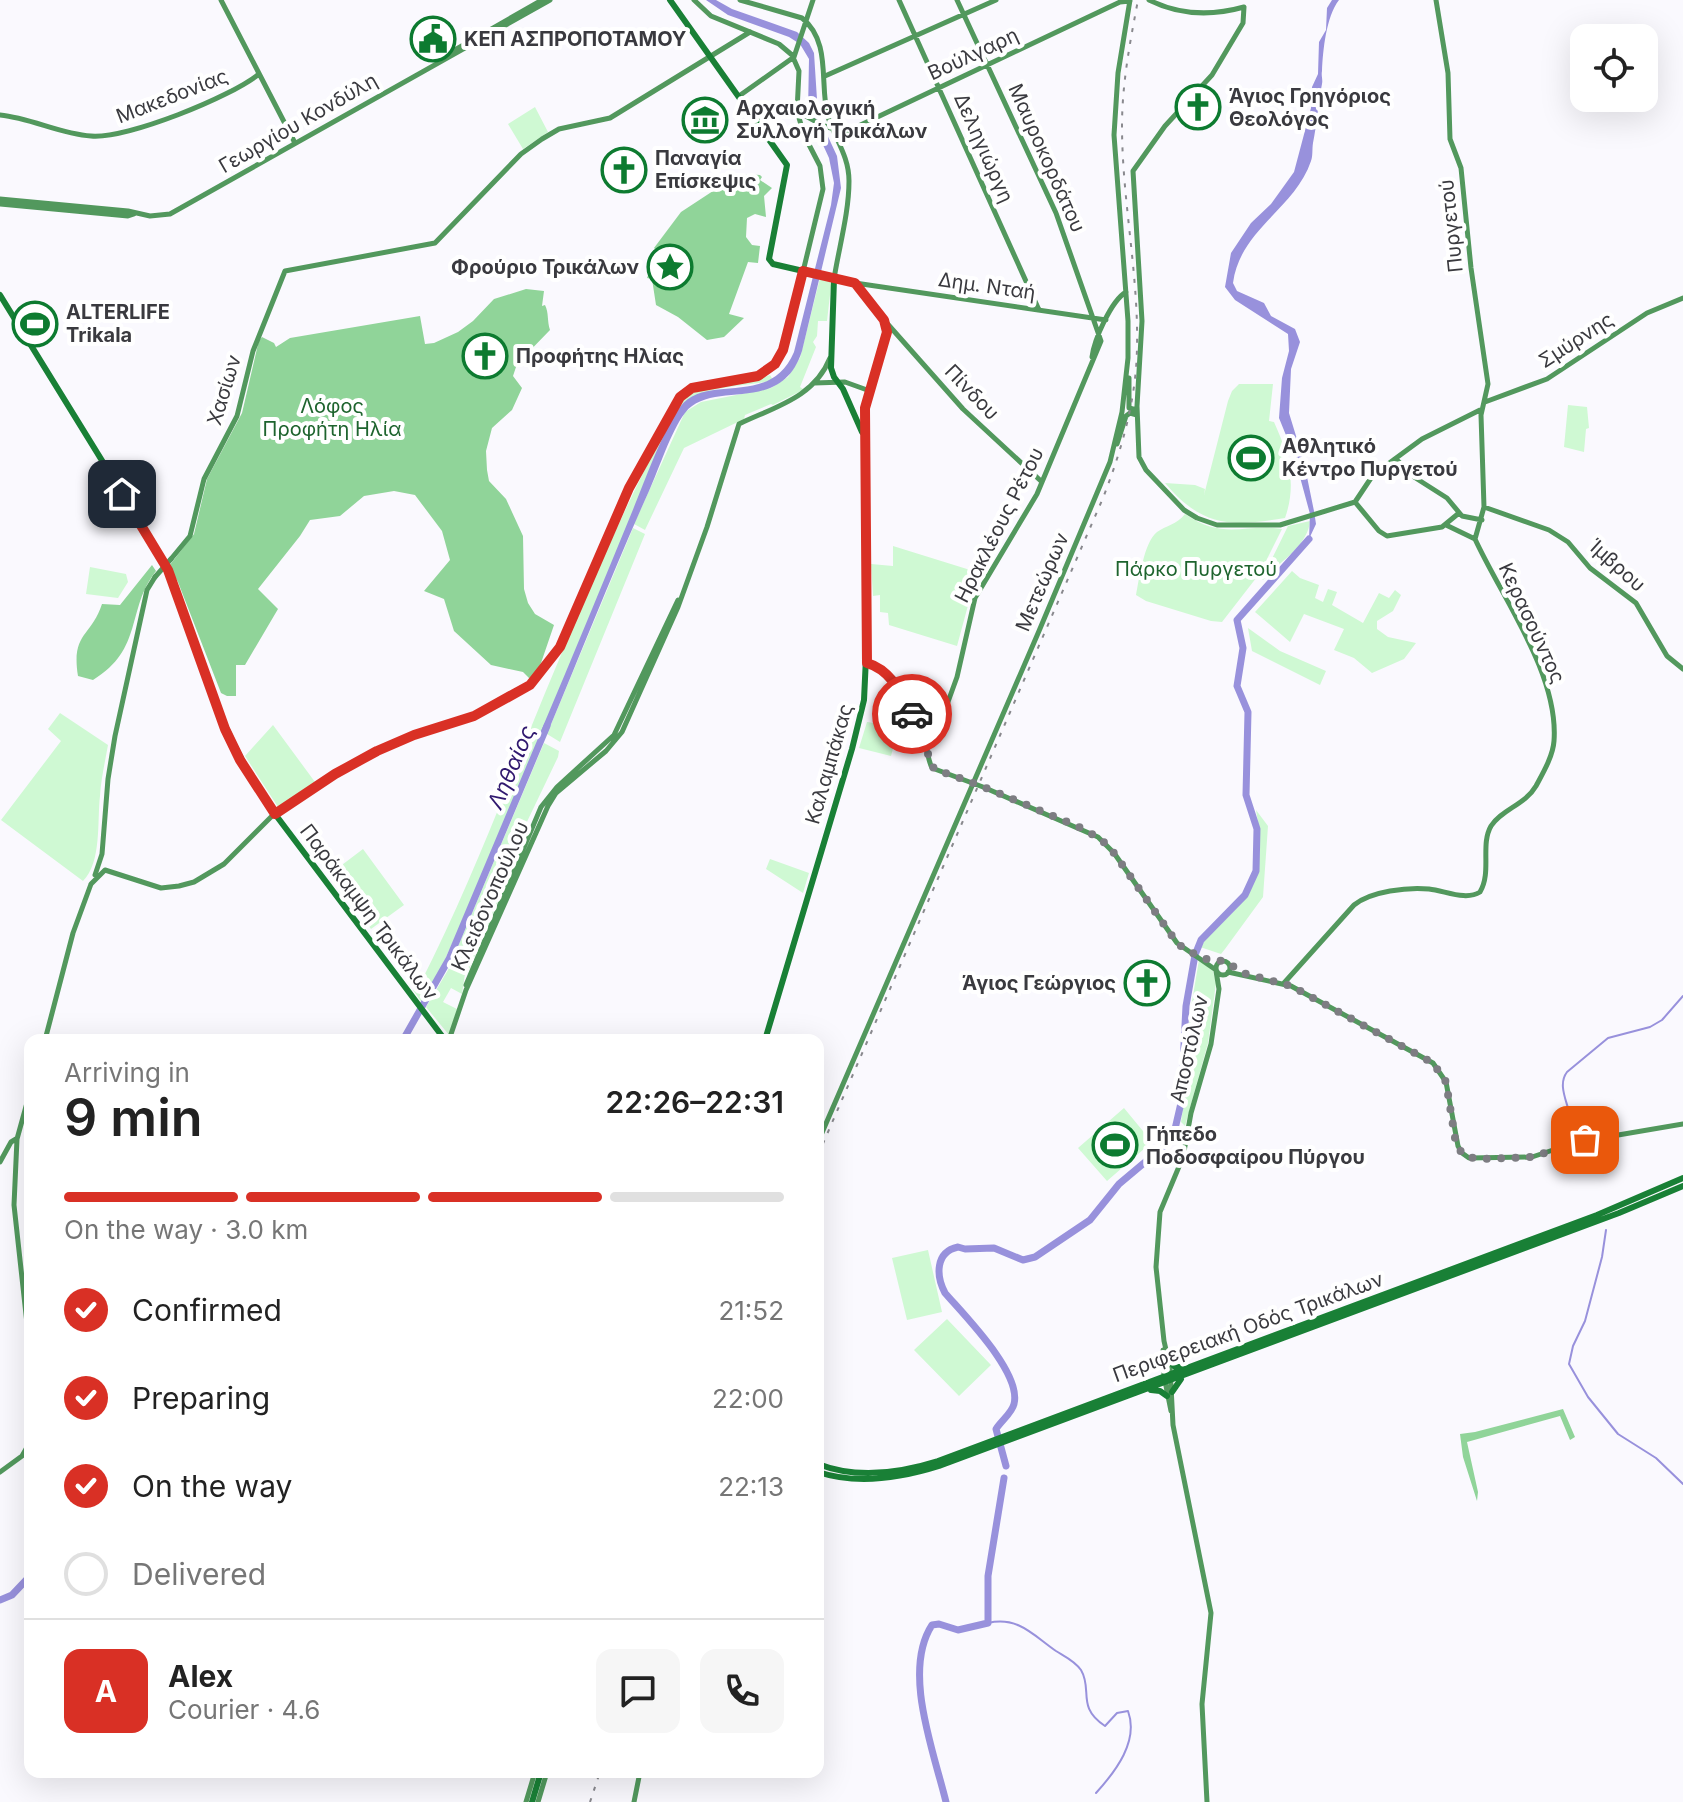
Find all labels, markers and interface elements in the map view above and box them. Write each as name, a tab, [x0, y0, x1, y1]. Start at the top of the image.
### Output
public building icon: ΚΕΠ ΑΣΠΡΟΠΟΤΑΜΟΥ	[409, 15, 457, 63]
street label: Βούλγαρη	[924, 23, 1022, 85]
map controls	[1570, 24, 1658, 112]
button: locate	[1570, 24, 1658, 112]
place label: ΚΕΠ ΑΣΠΡΟΠΟΤΑΜΟΥ	[464, 27, 687, 51]
street label: Μακεδονίας	[113, 64, 231, 128]
street label: Γεωργίου Κονδύλη	[214, 68, 382, 178]
street label: Μαυροκορδάτου	[1004, 80, 1090, 236]
church icon: Άγιος Γρηγόριος Θεολόγος	[1174, 83, 1222, 131]
place label: Άγιος Γρηγόριος Θεολόγος	[1229, 84, 1391, 131]
street label: Δεληγιώργη	[949, 90, 1019, 206]
museum icon: Αρχαιολογική Συλλογή Τρικάλων	[681, 96, 729, 144]
place label: Αρχαιολογική Συλλογή Τρικάλων	[736, 96, 927, 143]
church icon: Παναγία Επίσκεψις	[600, 146, 648, 194]
place label: Παναγία Επίσκεψις	[655, 146, 757, 193]
street label: Πυργετού	[1434, 178, 1468, 274]
place icon: Φρούριο Τρικάλων	[646, 243, 694, 291]
place label: Φρούριο Τρικάλων	[451, 255, 639, 279]
street label: Δημ. Νταή	[937, 267, 1037, 305]
sports icon: ALTERLIFE Trikala	[11, 300, 59, 348]
place label: ALTERLIFE Trikala	[66, 300, 170, 347]
street label: Σμύρνης	[1534, 307, 1618, 373]
church icon: Προφήτης Ηλίας	[461, 332, 509, 380]
place label: Προφήτης Ηλίας	[516, 344, 684, 368]
street label: Χασίων	[202, 352, 246, 428]
street label: Πίνδου	[940, 359, 1004, 425]
park label: Λόφος Προφήτη Ηλία	[263, 394, 401, 441]
sports icon: Αθλητικό Κέντρο Πυργετού	[1227, 434, 1275, 482]
place label: Αθλητικό Κέντρο Πυργετού	[1282, 434, 1458, 481]
street label: Ηρακλέους Ρέτου	[950, 443, 1048, 607]
pin	[88, 460, 156, 528]
icon: home	[100, 472, 144, 516]
street label: Μετεώρων	[1010, 529, 1074, 635]
street label: Ίμβρου	[1584, 533, 1650, 597]
park label: Πάρκο Πυργετού	[1115, 557, 1277, 581]
street label: Κερασούντος	[1494, 559, 1570, 687]
courier	[872, 674, 952, 754]
icon: car	[890, 692, 934, 736]
street label: Καλαμπάκας	[800, 701, 858, 827]
water label: Ληθαίος	[481, 721, 540, 814]
street label: Κλειδονοπούλου	[446, 817, 534, 975]
street label: Παράκαμψη Τρικάλων	[295, 819, 443, 1005]
church icon: Άγιος Γεώργιος	[1123, 959, 1171, 1007]
place label: Άγιος Γεώργιος	[962, 971, 1116, 995]
street label: Αποστόλων	[1165, 992, 1213, 1105]
text: Arriving in	[64, 1057, 190, 1088]
text: 22:26–22:31	[605, 1084, 784, 1120]
text: 9 min	[64, 1086, 203, 1149]
pin	[1551, 1106, 1619, 1174]
icon: bag	[1563, 1118, 1607, 1162]
sports icon: Γήπεδο Ποδοσφαίρου Πύργου	[1091, 1121, 1139, 1169]
place label: Γήπεδο Ποδοσφαίρου Πύργου	[1146, 1122, 1365, 1169]
text: On the way · 3.0 km	[64, 1214, 308, 1245]
street label: Περιφερειακή Οδός Τρικάλων	[1110, 1267, 1387, 1387]
icon: check	[64, 1288, 108, 1332]
text: Confirmed	[132, 1292, 282, 1328]
text: 21:52	[718, 1295, 784, 1326]
icon: check	[64, 1376, 108, 1420]
text: Preparing	[132, 1380, 270, 1416]
text: 22:00	[712, 1383, 784, 1414]
icon: check	[64, 1464, 108, 1508]
text: On the way	[132, 1468, 292, 1504]
text: 22:13	[718, 1471, 784, 1502]
text: Delivered	[132, 1556, 266, 1592]
button: chat	[596, 1649, 680, 1733]
button: phone	[700, 1649, 784, 1733]
text: Alex	[168, 1658, 233, 1694]
text: A	[95, 1673, 117, 1709]
text: Courier · 4.6	[168, 1694, 320, 1725]

